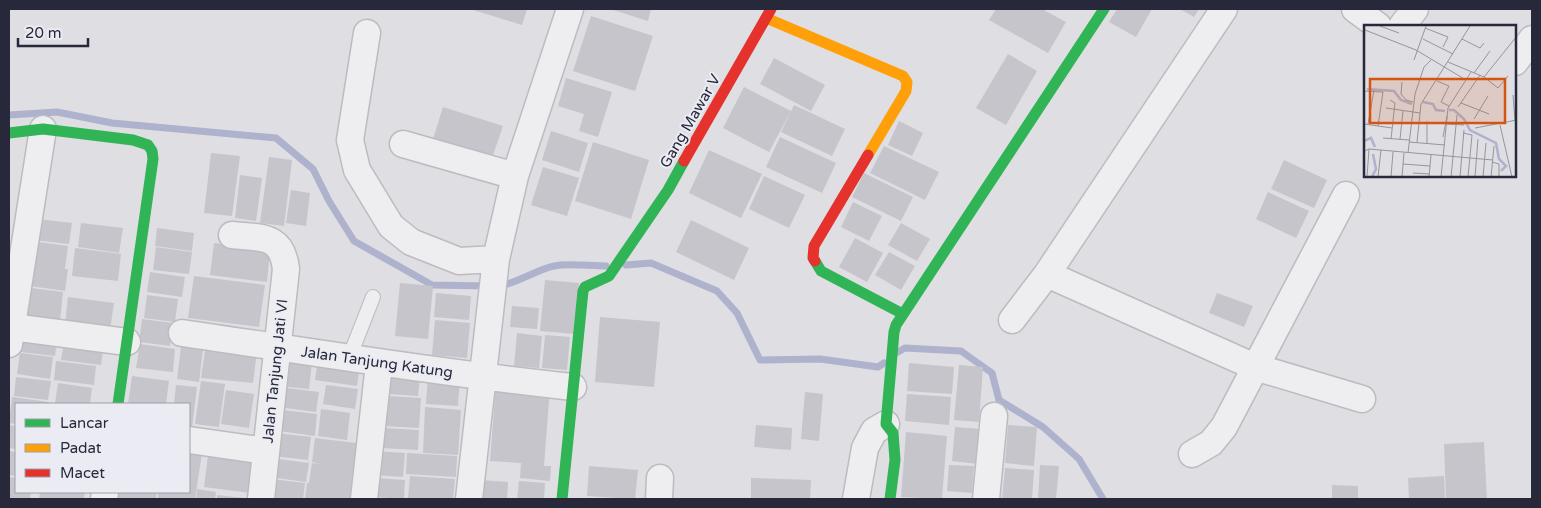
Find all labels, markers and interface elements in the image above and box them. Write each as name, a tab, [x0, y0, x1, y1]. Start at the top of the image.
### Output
scale bar	[18, 15, 88, 47]
text: 20 m	[25, 24, 62, 42]
inset map	[1364, 25, 1516, 178]
street label: Gang Mawar V	[656, 70, 724, 171]
street label: Jalan Tanjung Jati VI	[258, 298, 292, 444]
street label: Jalan Tanjung Katung	[300, 342, 454, 382]
legend	[15, 403, 190, 493]
text: Lancar	[60, 414, 109, 432]
text: Padat	[60, 439, 102, 457]
text: Macet	[60, 464, 105, 482]

